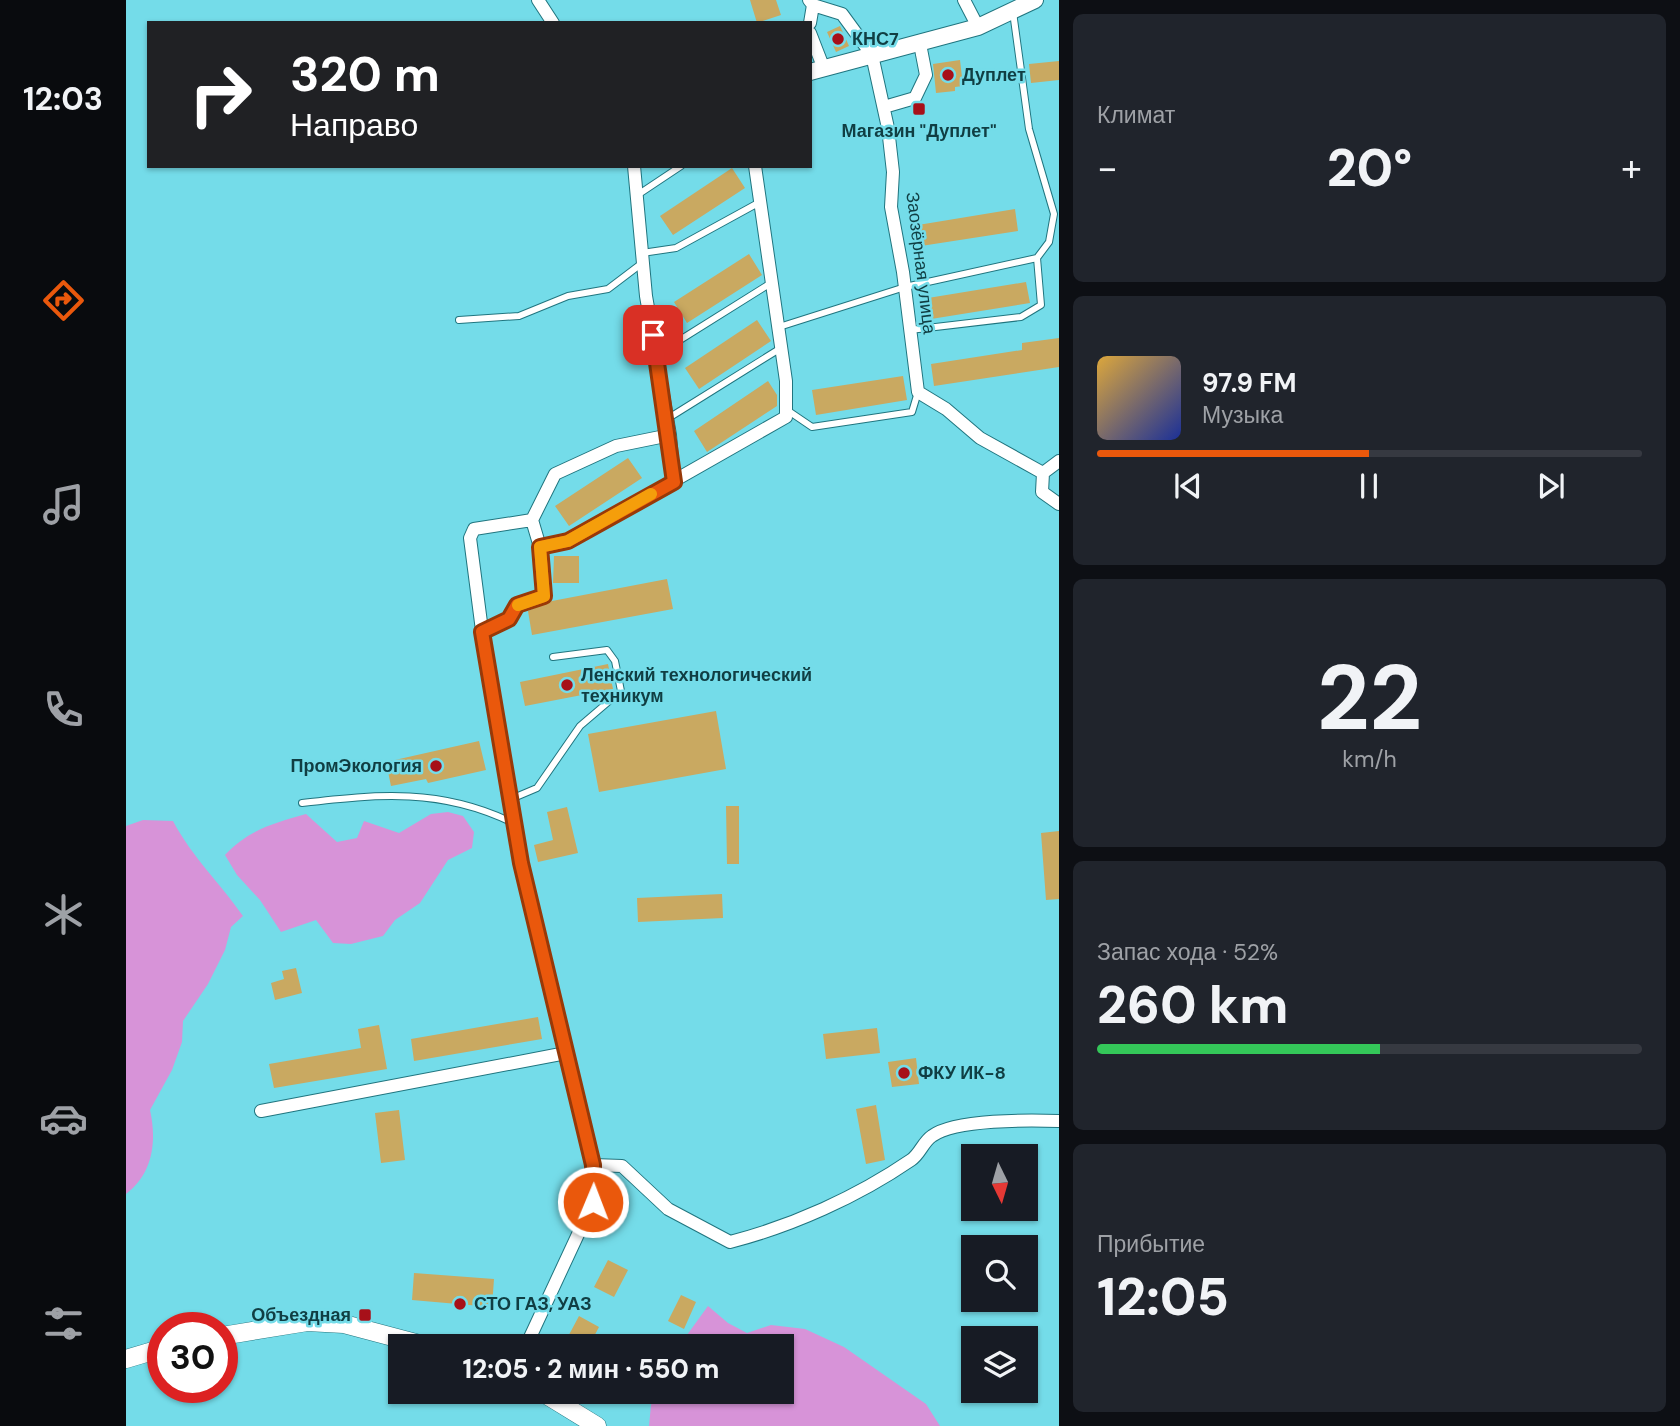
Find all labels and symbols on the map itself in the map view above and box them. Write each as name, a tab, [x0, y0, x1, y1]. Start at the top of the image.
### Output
place label: КНС7	[852, 27, 899, 51]
marker: КНС7	[830, 31, 846, 47]
place label: Дуплет	[962, 63, 1026, 87]
marker: Дуплет	[940, 67, 956, 83]
marker: Магазин "Дуплет"	[911, 101, 927, 117]
place label: Магазин "Дуплет"	[842, 119, 997, 143]
street label: Заозёрная улица	[900, 191, 942, 336]
pin	[623, 305, 683, 365]
place label: Ленский технологический техникум	[581, 663, 812, 708]
marker: Ленский технологический техникум	[559, 677, 575, 693]
place label: ПромЭкология	[291, 754, 422, 778]
marker: ПромЭкология	[428, 758, 444, 774]
place label: ФКУ ИК-8	[918, 1061, 1006, 1085]
marker: ФКУ ИК-8	[896, 1065, 912, 1081]
north arrow	[961, 1144, 1038, 1222]
position arrow	[556, 1165, 630, 1239]
place label: СТО ГАЗ, УАЗ	[474, 1292, 591, 1316]
marker: СТО ГАЗ, УАЗ	[452, 1296, 468, 1312]
place label: Объездная	[251, 1303, 351, 1327]
marker: Объездная	[357, 1307, 373, 1323]
speed limit sign: 30	[147, 1312, 238, 1403]

